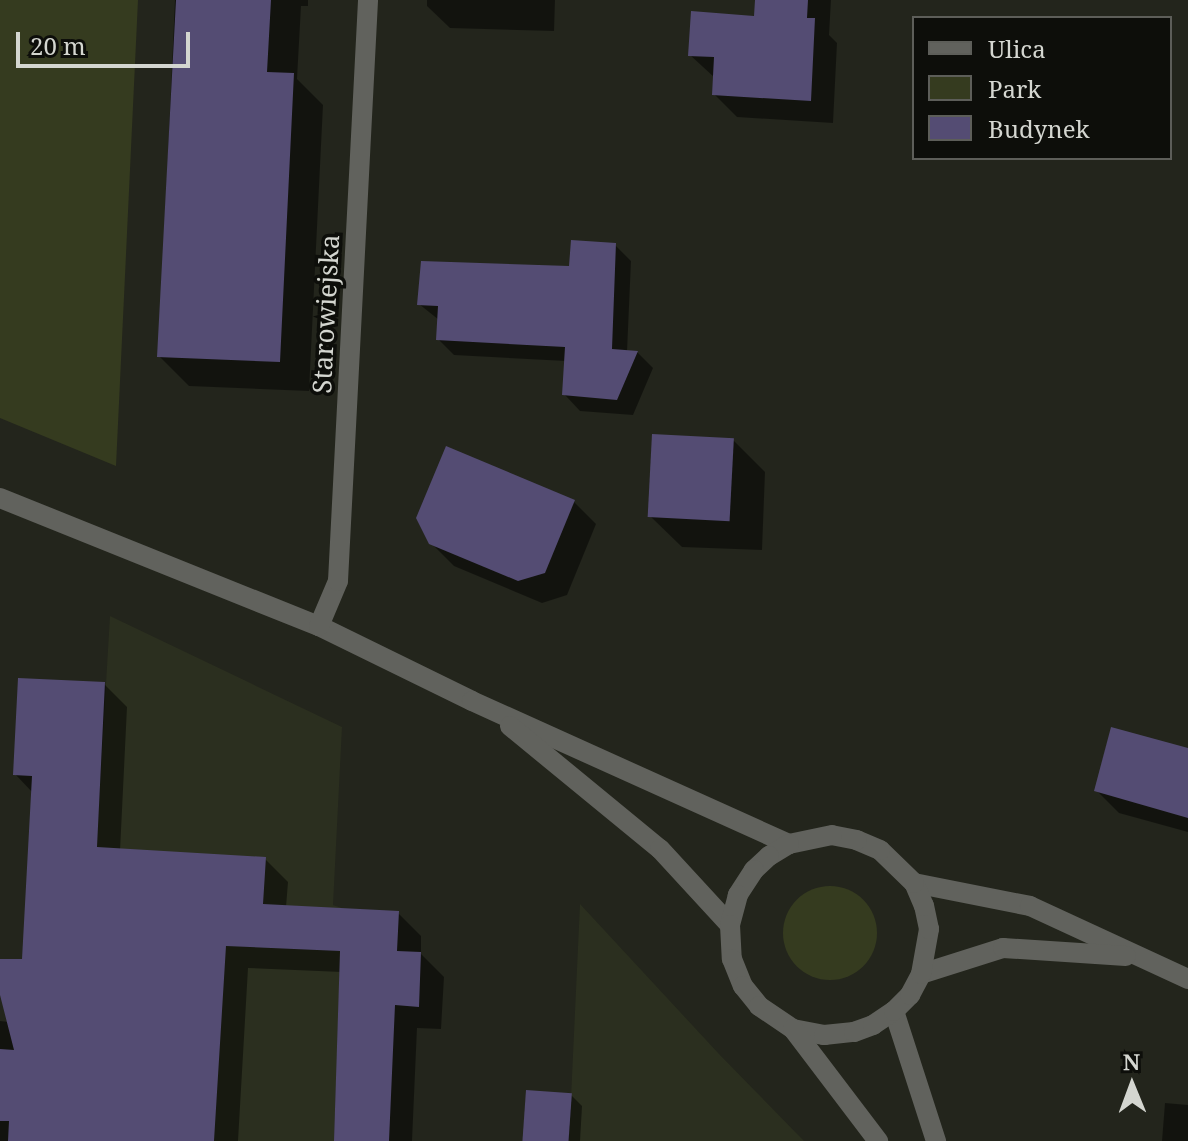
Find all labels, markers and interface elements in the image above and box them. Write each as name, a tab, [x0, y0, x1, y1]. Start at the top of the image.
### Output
scale bar	[20, 16, 194, 66]
legend	[912, 16, 1172, 160]
text: 20 m	[30, 29, 86, 62]
text: Ulica	[988, 32, 1046, 65]
text: Park	[988, 72, 1041, 105]
text: Budynek	[988, 112, 1090, 145]
street label: Starowiejska	[306, 234, 346, 394]
north arrow	[1092, 1045, 1172, 1125]
text: N	[1123, 1046, 1141, 1076]

